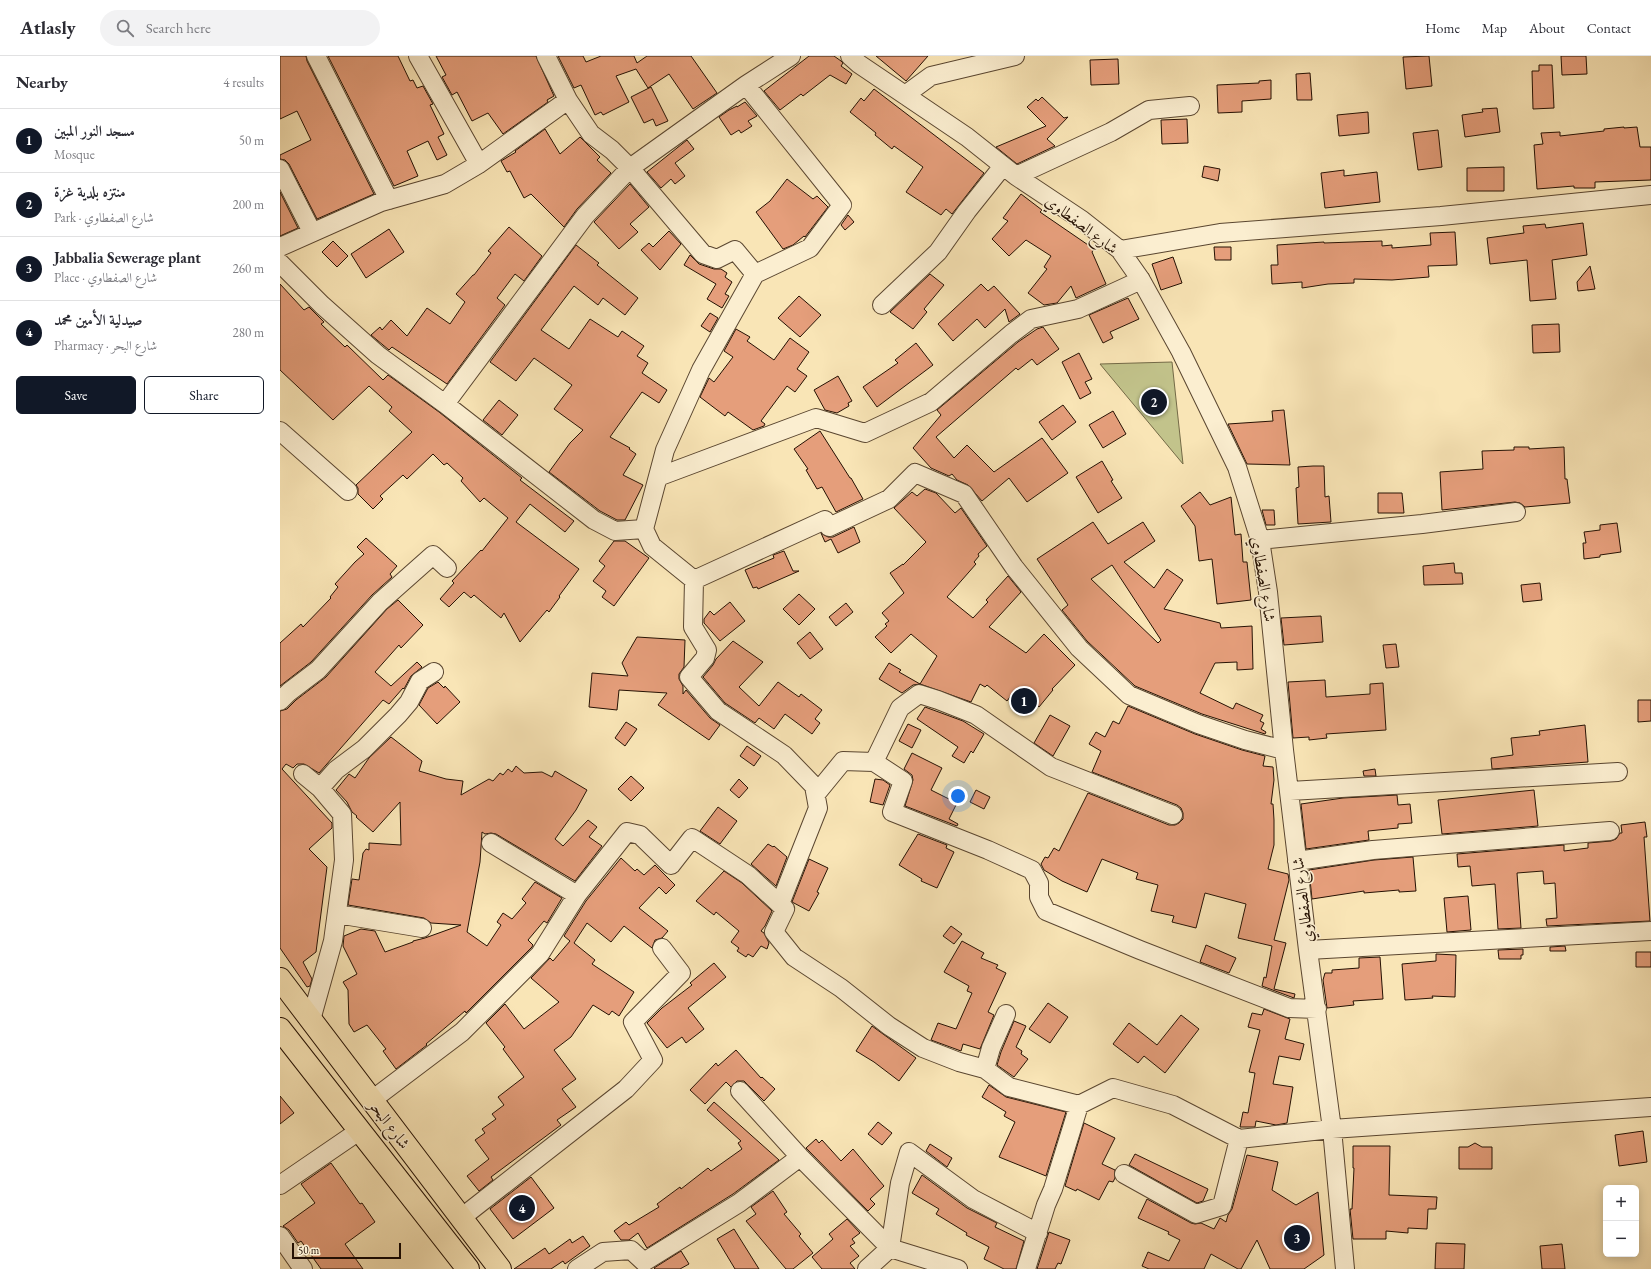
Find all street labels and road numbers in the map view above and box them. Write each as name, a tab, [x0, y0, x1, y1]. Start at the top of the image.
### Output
street label: شارع الصفطاوي	[1039, 190, 1122, 261]
street label: شارع الصفطاوي	[1243, 535, 1281, 624]
street label: شارع الصفطاوي	[1287, 856, 1321, 944]
street label: شارع البحر	[361, 1094, 415, 1155]

